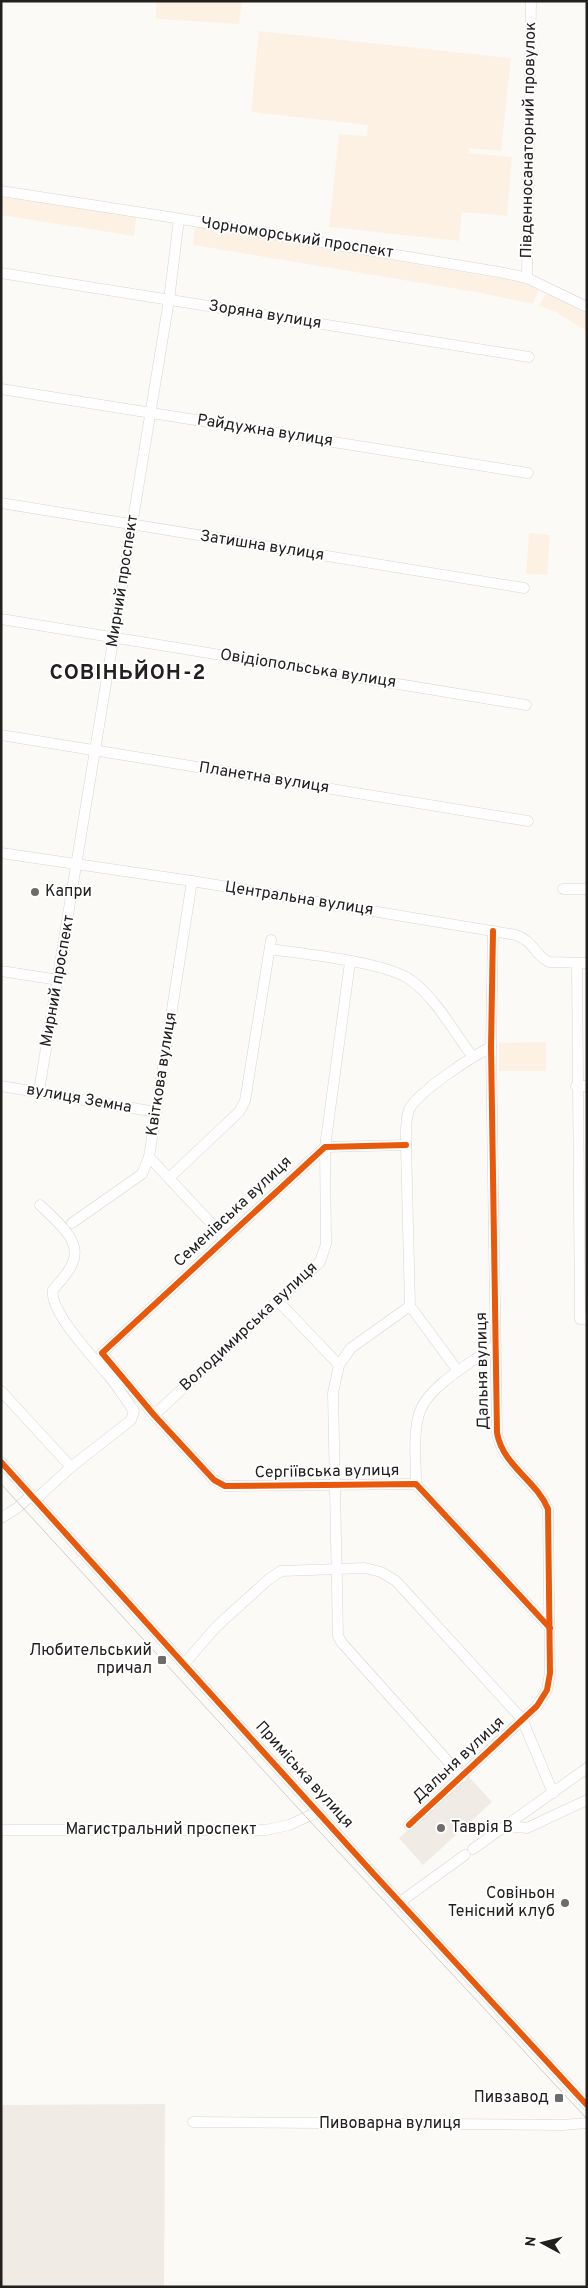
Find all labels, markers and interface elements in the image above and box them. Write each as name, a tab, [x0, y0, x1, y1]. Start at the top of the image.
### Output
street label: Південносанаторний провулок	[517, 21, 541, 259]
street label: Чорноморський проспект	[199, 213, 395, 263]
street label: Зоряна вулиця	[207, 296, 323, 334]
street label: Райдужна вулиця	[196, 410, 334, 452]
street label: Мирний проспект	[103, 513, 143, 649]
street label: Затишна вулиця	[199, 526, 325, 566]
street label: Овідіопольська вулиця	[219, 645, 397, 693]
district label: СОВІНЬЙОН-2	[50, 659, 206, 687]
street label: Планетна вулиця	[197, 758, 331, 798]
street label: Центральна вулиця	[223, 877, 375, 921]
place label: Капри	[45, 882, 92, 902]
marker: Капри	[29, 886, 41, 898]
street label: Мирний проспект	[37, 913, 79, 1049]
street label: Квіткова вулиця	[142, 1011, 182, 1137]
street label: вулиця Земна	[25, 1080, 133, 1118]
street label: Семенівська вулиця	[170, 1152, 296, 1272]
street label: Володимирська вулиця	[176, 1258, 322, 1396]
street label: Дальня вулиця	[472, 1312, 494, 1430]
street label: Сергіївська вулиця	[254, 1461, 400, 1483]
place label: Любительський причал	[29, 1641, 152, 1679]
marker: Любительський причал	[156, 1654, 168, 1666]
street label: Дальня вулиця	[409, 1712, 509, 1808]
street label: Приміська вулиця	[251, 1717, 357, 1833]
place label: Таврія В	[451, 1818, 513, 1838]
street label: Магистральний проспект	[65, 1820, 257, 1840]
marker: Таврія В	[435, 1822, 447, 1834]
place label: Совіньон Тенісний клуб	[448, 1884, 555, 1922]
marker: Совіньон Тенісний клуб	[559, 1897, 571, 1909]
place label: Пивзавод	[474, 2088, 549, 2108]
marker: Пивзавод	[553, 2092, 565, 2104]
street label: Пивоварна вулиця	[319, 2114, 461, 2134]
north arrow	[518, 2218, 568, 2268]
text: N	[523, 2236, 541, 2248]

